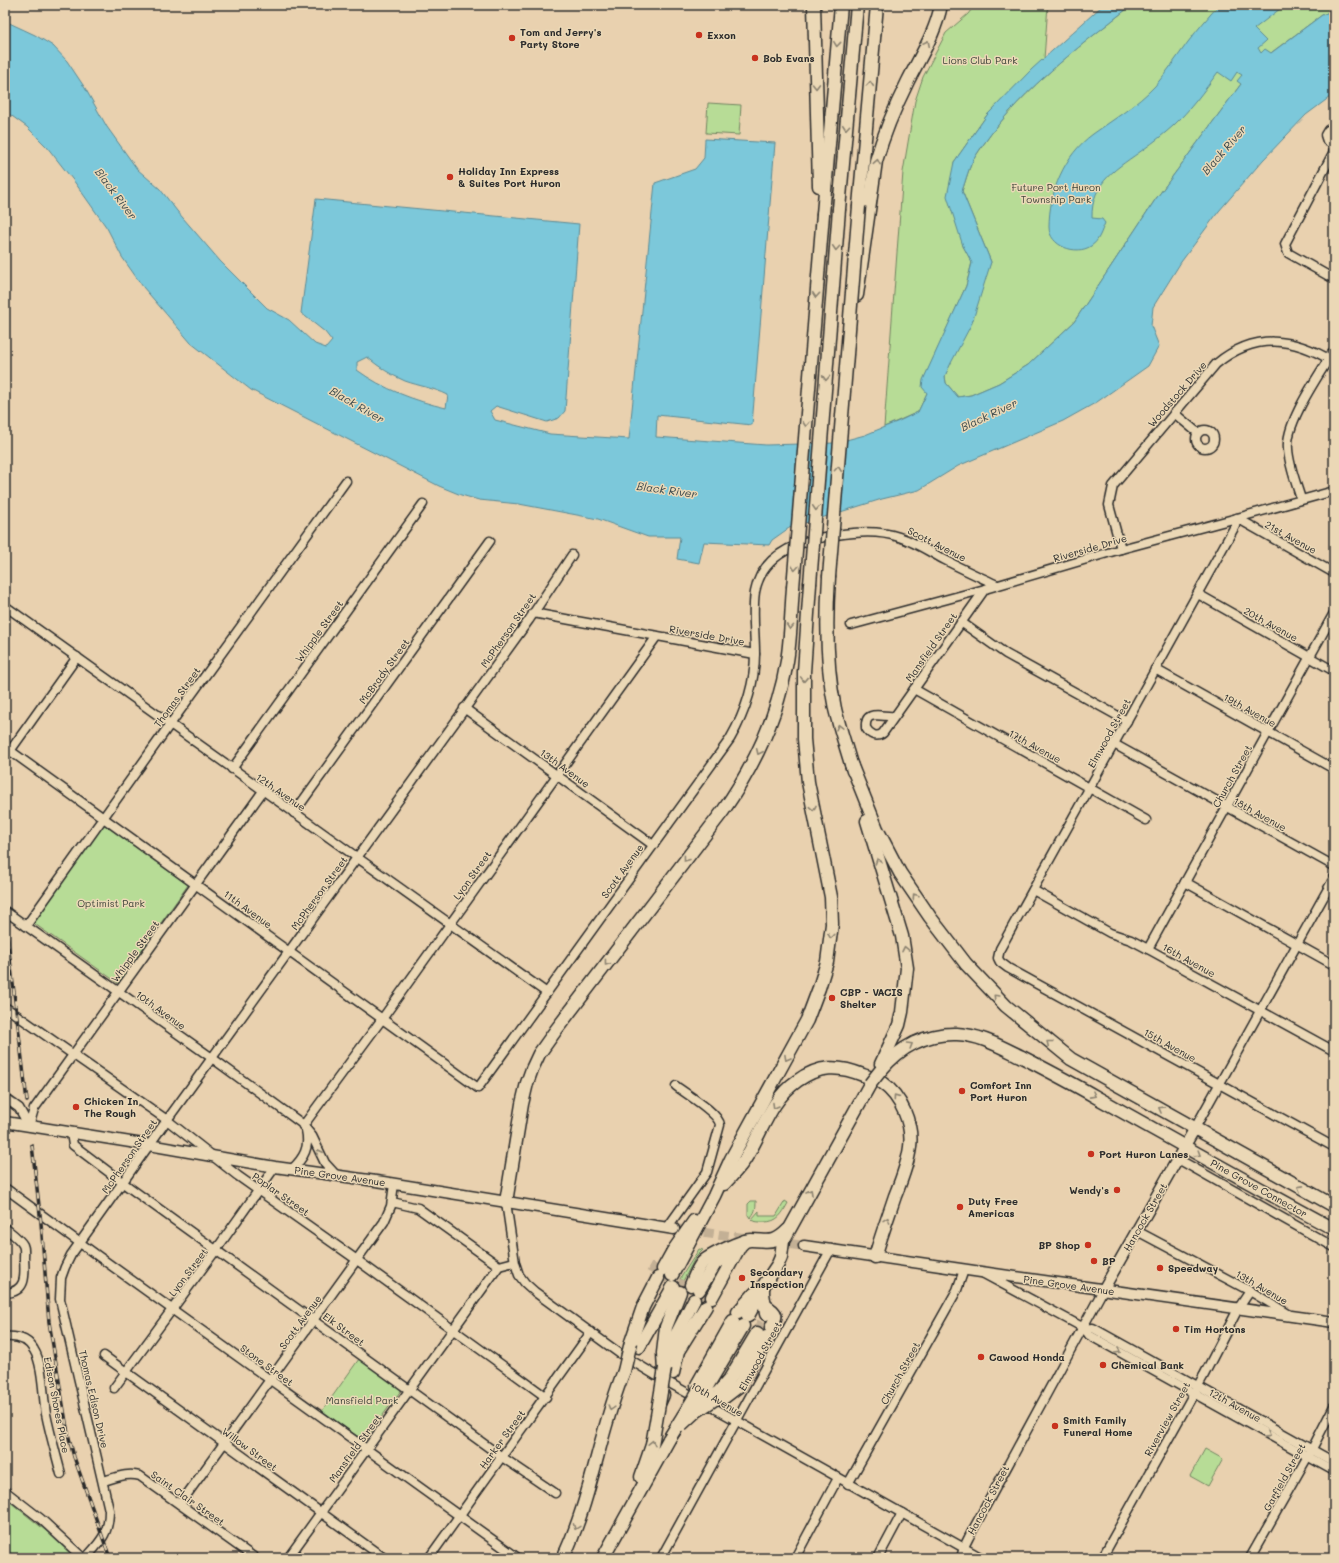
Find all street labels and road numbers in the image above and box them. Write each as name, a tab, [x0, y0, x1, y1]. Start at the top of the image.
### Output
street label: Woodstock Drive	[1144, 358, 1210, 430]
street label: 21st Avenue	[1263, 517, 1319, 557]
street label: Scott Avenue	[905, 523, 969, 565]
street label: Riverside Drive	[1052, 531, 1128, 565]
street label: McPherson Street	[477, 590, 539, 670]
street label: Whipple Street	[292, 597, 346, 665]
street label: 20th Avenue	[1242, 603, 1300, 645]
street label: Mansfield Street	[902, 610, 960, 684]
street label: Riverside Drive	[668, 622, 746, 648]
street label: McBrady Street	[355, 635, 413, 707]
street label: Thomas Street	[150, 664, 204, 730]
street label: 19th Avenue	[1221, 690, 1279, 730]
street label: Elmwood Street	[1084, 696, 1134, 770]
street label: 17th Avenue	[1006, 726, 1064, 766]
street label: Church Street	[1209, 742, 1255, 810]
street label: 13th Avenue	[537, 745, 593, 791]
street label: 12th Avenue	[253, 770, 309, 814]
street label: 18th Avenue	[1231, 794, 1289, 834]
street label: Scott Avenue	[598, 841, 646, 901]
street label: Lyon Street	[450, 848, 494, 902]
street label: McPherson Street	[287, 853, 351, 933]
street label: 11th Avenue	[221, 887, 275, 931]
street label: Whipple Street	[108, 917, 162, 985]
street label: 16th Avenue	[1160, 940, 1218, 980]
street label: 10th Avenue	[133, 987, 189, 1033]
street label: 15th Avenue	[1141, 1025, 1199, 1065]
street label: McPherson Street	[98, 1116, 160, 1196]
street label: Pine Grove Connector	[1208, 1156, 1310, 1220]
street label: Pine Grove Avenue	[294, 1163, 386, 1189]
street label: Poplar Street	[250, 1169, 312, 1219]
street label: Hancock Street	[1120, 1180, 1170, 1254]
street label: Lyon Street	[165, 1245, 211, 1299]
street label: 13th Avenue	[1233, 1266, 1291, 1308]
street label: Pine Grove Avenue	[1023, 1272, 1115, 1298]
street label: Scott Avenue	[276, 1292, 324, 1352]
street label: Elk Street	[320, 1309, 368, 1349]
street label: Elmwood Street	[735, 1319, 785, 1393]
street label: Church Street	[877, 1339, 923, 1407]
street label: Stone Street	[238, 1341, 296, 1389]
street label: Thomas Edison Drive	[76, 1348, 112, 1450]
street label: Edison Shores Place	[41, 1356, 73, 1454]
street label: 10th Avenue	[688, 1378, 746, 1420]
street label: Riverview Street	[1141, 1379, 1193, 1459]
street label: 12th Avenue	[1206, 1385, 1264, 1425]
street label: Harker Street	[476, 1407, 528, 1471]
street label: Mansfield Street	[325, 1411, 385, 1485]
street label: Willow Street	[219, 1424, 281, 1474]
street label: Garfield Street	[1260, 1441, 1308, 1513]
street label: Hancock Street	[964, 1463, 1012, 1537]
street label: Saint Clair Street	[148, 1467, 228, 1529]

